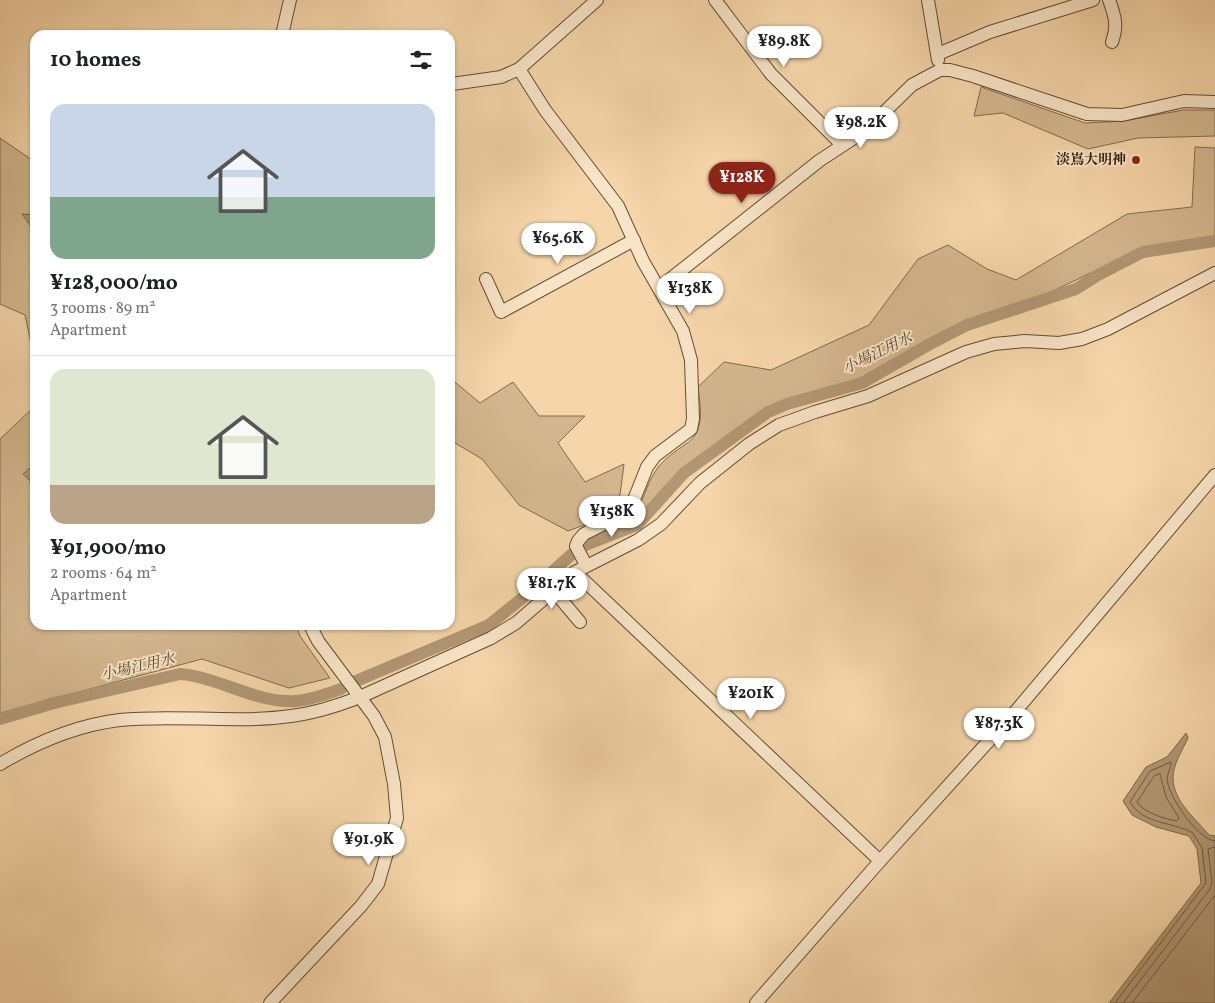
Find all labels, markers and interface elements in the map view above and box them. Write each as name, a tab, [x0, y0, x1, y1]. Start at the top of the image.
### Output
pin: ¥89.8K	[743, 26, 825, 68]
text: ¥89.8K	[758, 31, 810, 53]
text: 10 homes	[50, 46, 141, 75]
icon: filters	[407, 46, 435, 74]
pin: ¥98.2K	[820, 106, 902, 149]
text: ¥98.2K	[835, 112, 887, 134]
icon: home	[198, 136, 288, 226]
place label: 淡嶌大明神	[1056, 151, 1126, 170]
marker: 淡嶌大明神	[1130, 154, 1142, 166]
pin: ¥128K	[707, 162, 777, 204]
text: ¥128K	[719, 167, 765, 189]
pin: ¥65.6K	[517, 222, 599, 265]
text: ¥65.6K	[532, 228, 584, 250]
text: ¥128,000/mo	[50, 269, 178, 298]
pin: ¥138K	[655, 272, 725, 315]
text: ¥138K	[667, 278, 713, 300]
text: 3 rooms · 89 m²	[50, 298, 155, 320]
text: Apartment	[50, 320, 127, 342]
water label: 小場江用水	[840, 327, 918, 380]
icon: home	[198, 402, 288, 492]
pin: ¥158K	[577, 496, 647, 538]
text: ¥158K	[590, 501, 634, 523]
text: ¥91,900/mo	[50, 534, 166, 563]
text: 2 rooms · 64 m²	[50, 563, 157, 585]
pin: ¥81.7K	[511, 568, 593, 610]
text: ¥81.7K	[528, 573, 576, 595]
text: Apartment	[50, 585, 127, 607]
water label: 小場江用水	[99, 649, 179, 687]
pin: ¥201K	[716, 678, 786, 720]
text: ¥201K	[728, 683, 774, 705]
pin: ¥87.3K	[958, 708, 1040, 750]
text: ¥87.3K	[975, 713, 1023, 735]
pin: ¥91.9K	[328, 824, 410, 866]
text: ¥91.9K	[344, 829, 394, 851]

